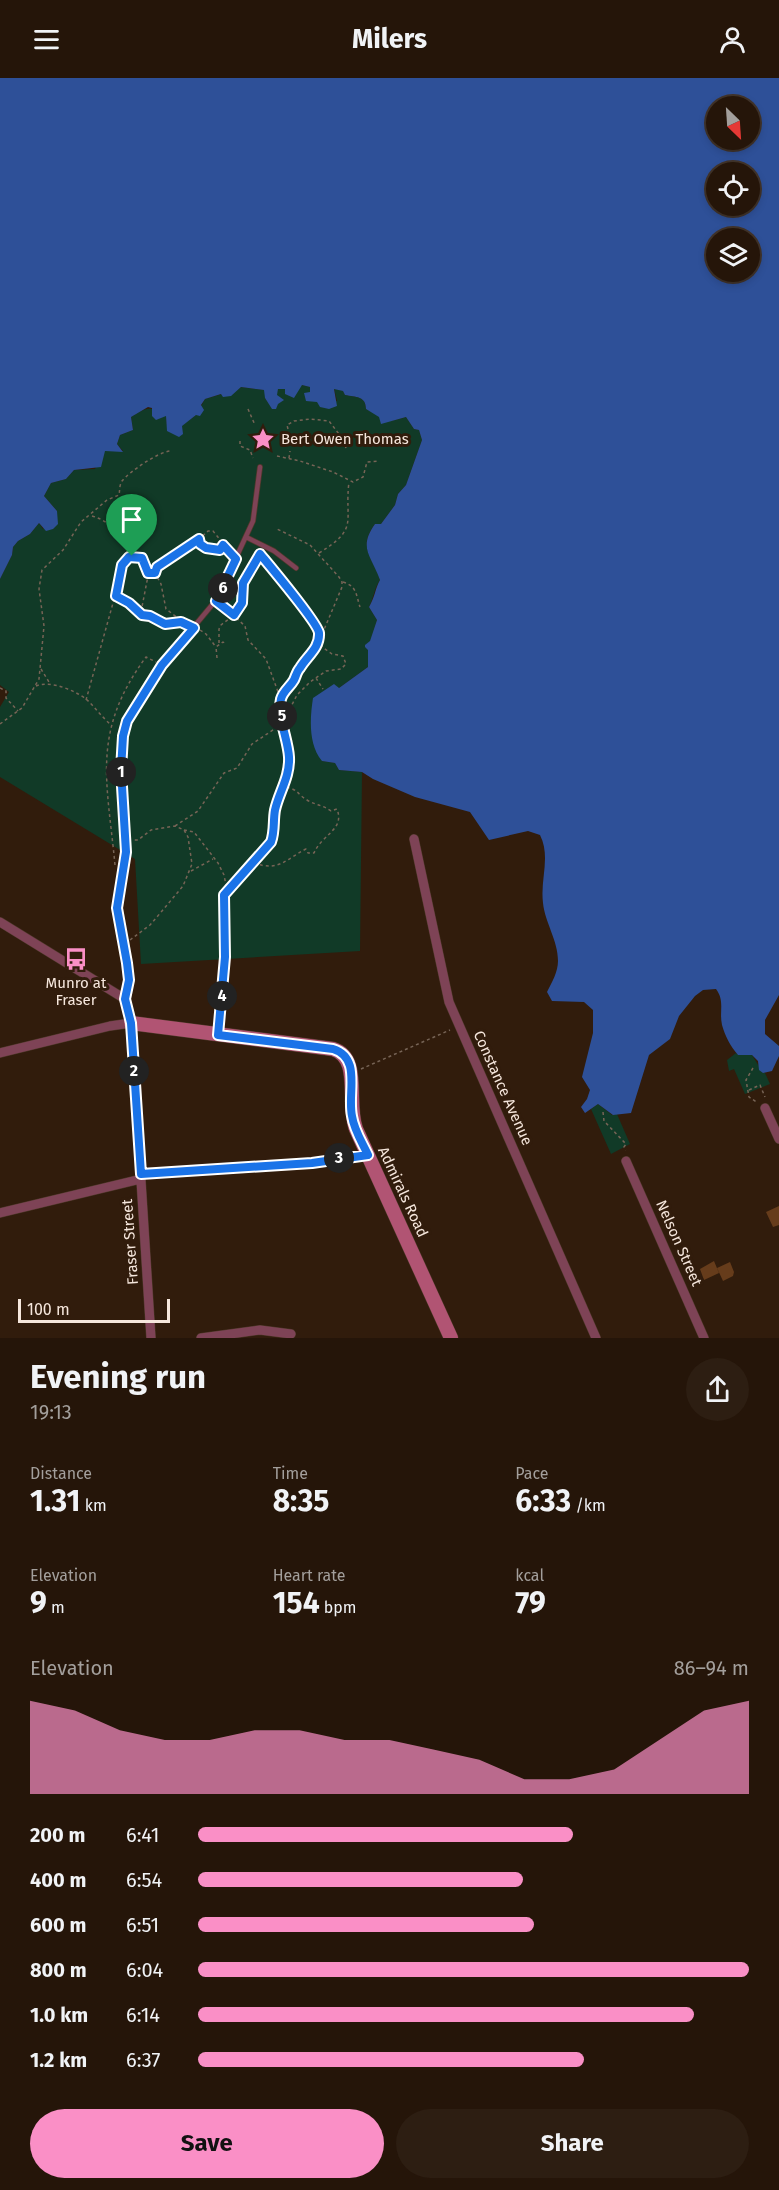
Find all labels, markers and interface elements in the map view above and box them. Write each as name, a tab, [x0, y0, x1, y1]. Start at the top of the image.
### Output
icon: menu	[30, 23, 63, 56]
text: Milers	[352, 23, 427, 55]
icon: person	[716, 23, 749, 56]
north arrow	[706, 96, 760, 150]
map controls	[706, 96, 760, 282]
button: locate	[706, 162, 760, 216]
button: layers	[706, 228, 760, 282]
place icon: Bert Owen Thomas	[250, 426, 276, 452]
place label: Bert Owen Thomas	[281, 430, 409, 448]
pin	[106, 494, 157, 556]
icon: arrive	[115, 503, 148, 536]
pin: 6	[208, 573, 238, 603]
text: 6	[218, 578, 228, 597]
pin: 5	[267, 701, 297, 731]
text: 5	[278, 706, 286, 725]
pin: 1	[106, 757, 136, 787]
text: 1	[117, 762, 125, 781]
bus stop icon: Munro at Fraser	[63, 946, 89, 972]
place label: Munro at Fraser	[46, 974, 107, 1009]
pin: 4	[207, 981, 237, 1011]
text: 4	[217, 986, 227, 1005]
street label: Constance Avenue	[470, 1028, 536, 1148]
pin: 2	[119, 1056, 149, 1086]
text: 2	[130, 1061, 138, 1080]
pin: 3	[324, 1143, 354, 1173]
street label: Admirals Road	[374, 1144, 432, 1240]
text: 3	[335, 1148, 343, 1167]
street label: Nelson Street	[652, 1197, 706, 1289]
street label: Fraser Street	[118, 1198, 142, 1285]
scale bar	[18, 1296, 170, 1324]
text: 100 m	[27, 1300, 70, 1319]
text: Evening run	[30, 1357, 206, 1397]
button: share	[686, 1358, 749, 1421]
text: 19:13	[30, 1400, 72, 1424]
text: Distance	[30, 1464, 92, 1483]
text: Time	[273, 1464, 308, 1483]
text: Pace	[515, 1464, 549, 1483]
text: 1.31	[30, 1483, 80, 1519]
text: 8:35	[273, 1483, 329, 1519]
text: 6:33	[515, 1483, 571, 1519]
text: km	[80, 1496, 107, 1515]
text: /km	[571, 1496, 606, 1515]
text: Elevation	[30, 1566, 97, 1585]
text: Heart rate	[273, 1566, 346, 1585]
text: kcal	[515, 1566, 544, 1585]
text: 9	[30, 1585, 47, 1621]
text: 154	[273, 1585, 320, 1621]
text: 79	[515, 1585, 546, 1621]
text: m	[47, 1598, 65, 1617]
text: bpm	[320, 1598, 357, 1617]
text: Elevation	[30, 1656, 114, 1680]
text: 86–94 m	[674, 1656, 749, 1680]
text: 200 m	[30, 1823, 85, 1847]
text: 6:41	[126, 1823, 160, 1847]
text: 400 m	[30, 1868, 86, 1892]
text: 6:54	[126, 1868, 162, 1892]
text: 600 m	[30, 1913, 86, 1937]
text: 6:51	[126, 1913, 159, 1937]
text: 800 m	[30, 1958, 87, 1982]
text: 6:04	[126, 1958, 163, 1982]
text: 1.0 km	[30, 2003, 88, 2027]
text: 6:14	[126, 2003, 160, 2027]
text: 1.2 km	[30, 2048, 87, 2072]
text: 6:37	[126, 2048, 160, 2072]
button: Save	[30, 2109, 384, 2178]
button: Share	[396, 2109, 749, 2178]

